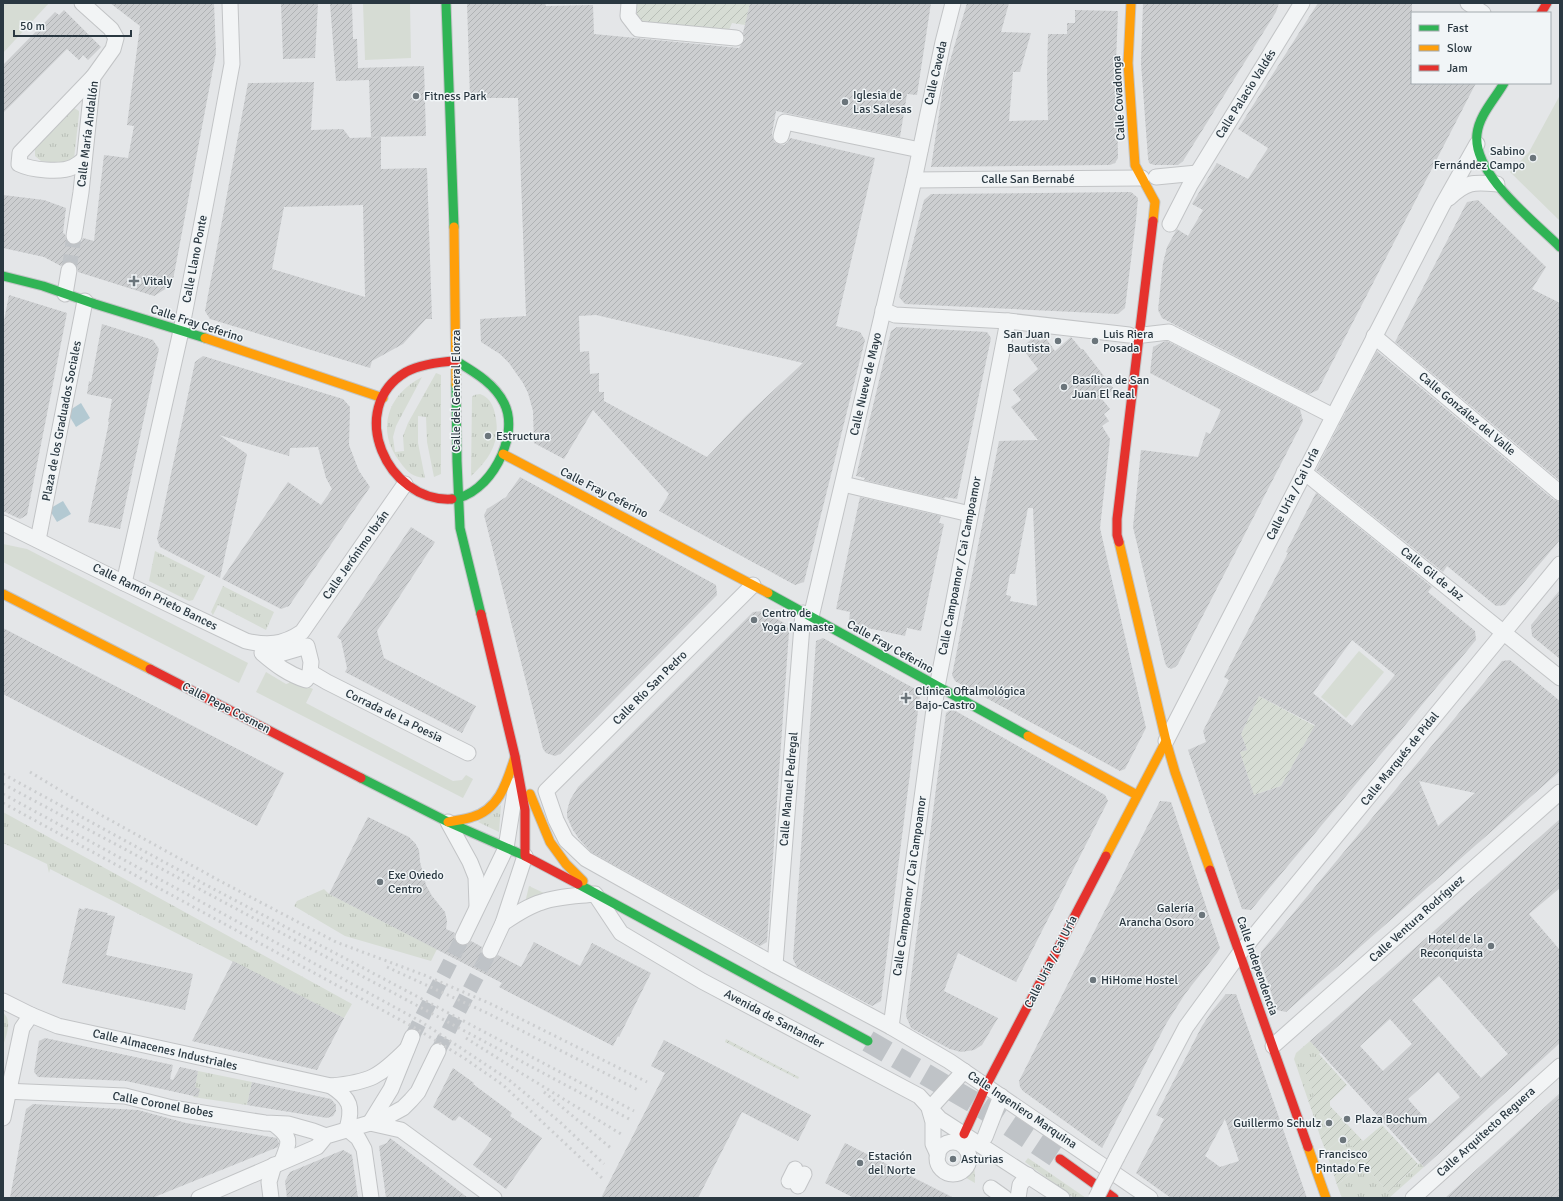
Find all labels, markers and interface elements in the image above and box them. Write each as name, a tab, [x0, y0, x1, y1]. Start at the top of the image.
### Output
scale bar	[14, 12, 131, 38]
legend	[1411, 12, 1551, 84]
text: 50 m	[20, 19, 45, 34]
text: Fast	[1447, 21, 1468, 36]
street label: Calle Caveda	[921, 39, 951, 107]
text: Slow	[1447, 41, 1472, 56]
street label: Calle Palacio Valdés	[1213, 47, 1279, 141]
street label: Calle Covadonga	[1109, 55, 1129, 141]
text: Jam	[1447, 61, 1468, 76]
street label: Calle María Andallón	[74, 80, 102, 188]
place label: Iglesia de Las Salesas	[853, 88, 912, 117]
place label: Fitness Park	[424, 89, 486, 104]
marker: Fitness Park	[411, 91, 421, 101]
marker: Iglesia de Las Salesas	[840, 97, 850, 107]
place label: Sabino Fernández Campo	[1434, 144, 1525, 173]
marker: Sabino Fernández Campo	[1528, 153, 1538, 163]
street label: Calle San Bernabé	[981, 172, 1075, 187]
street label: Calle Llano Ponte	[179, 214, 211, 304]
place label: Vitaly	[143, 274, 173, 289]
marker: Vitaly	[128, 275, 140, 287]
street label: Calle Fray Ceferino	[149, 302, 245, 346]
place label: San Juan Bautista	[1003, 327, 1050, 356]
place label: Luis Riera Posada	[1103, 327, 1154, 356]
street label: Calle del General Elorza	[449, 330, 464, 452]
street label: Calle Nueve de Mayo	[847, 331, 885, 437]
marker: San Juan Bautista	[1053, 336, 1063, 346]
marker: Luis Riera Posada	[1090, 336, 1100, 346]
street label: Plaza de los Graduados Sociales	[39, 339, 85, 503]
street label: Calle González del Valle	[1415, 369, 1519, 459]
place label: Basílica de San Juan El Real	[1072, 373, 1149, 402]
marker: Basílica de San Juan El Real	[1059, 382, 1069, 392]
place label: Estructura	[496, 429, 550, 444]
marker: Estructura	[483, 431, 493, 441]
street label: Calle Uría / Cai Uría	[1263, 445, 1323, 543]
street label: Calle Fray Ceferino	[557, 464, 651, 522]
street label: Calle Campoamor / Cai Campoamor	[935, 475, 985, 657]
street label: Calle Jerónimo Ibrán	[320, 507, 392, 603]
street label: Calle Gil de Jaz	[1397, 544, 1467, 604]
street label: Calle Ramón Prieto Bances	[90, 560, 220, 634]
place label: Centro de Yoga Namaste	[762, 606, 834, 635]
marker: Centro de Yoga Namaste	[749, 615, 759, 625]
street label: Calle Fray Ceferino	[844, 617, 936, 677]
street label: Calle Río San Pedro	[610, 648, 690, 728]
street label: Calle Pepe Cosmen	[179, 679, 273, 737]
place label: Clínica Oftalmológica Bajo-Castro	[915, 684, 1025, 713]
street label: Corrada de La Poesia	[343, 686, 445, 746]
marker: Clínica Oftalmológica Bajo-Castro	[900, 692, 912, 704]
street label: Calle Marqués de Pidal	[1357, 709, 1443, 809]
street label: Calle Manuel Pedregal	[777, 731, 802, 847]
street label: Calle Campoamor / Cai Campoamor	[890, 794, 930, 977]
place label: Exe Oviedo Centro	[388, 868, 444, 897]
street label: Calle Ventura Rodríguez	[1366, 872, 1468, 966]
marker: Exe Oviedo Centro	[375, 877, 385, 887]
place label: Galería Arancha Osoro	[1119, 901, 1194, 930]
marker: Galería Arancha Osoro	[1197, 910, 1207, 920]
street label: Calle Uría / Cai Uría	[1021, 913, 1081, 1011]
street label: Calle Independencia	[1233, 914, 1281, 1018]
place label: Hotel de la Reconquista	[1420, 932, 1483, 961]
marker: Hotel de la Reconquista	[1486, 941, 1496, 951]
place label: HiHome Hostel	[1101, 973, 1179, 988]
marker: HiHome Hostel	[1088, 975, 1098, 985]
street label: Avenida de Santander	[721, 986, 827, 1052]
street label: Calle Almacenes Industriales	[91, 1026, 239, 1074]
street label: Calle Ingeniero Marquina	[964, 1068, 1080, 1152]
street label: Calle Arquitecto Reguera	[1434, 1084, 1538, 1180]
street label: Calle Coronel Bobes	[111, 1089, 215, 1121]
place label: Plaza Bochum	[1355, 1112, 1427, 1127]
marker: Plaza Bochum	[1342, 1114, 1352, 1124]
place label: Guillermo Schulz	[1233, 1116, 1321, 1131]
marker: Guillermo Schulz	[1324, 1118, 1334, 1128]
marker: Francisco Pintado Fe	[1338, 1135, 1348, 1145]
place label: Francisco Pintado Fe	[1316, 1147, 1370, 1176]
place label: Estación del Norte	[868, 1149, 916, 1178]
place label: Asturias	[961, 1152, 1004, 1167]
marker: Asturias	[948, 1154, 958, 1164]
marker: Estación del Norte	[855, 1158, 865, 1168]

